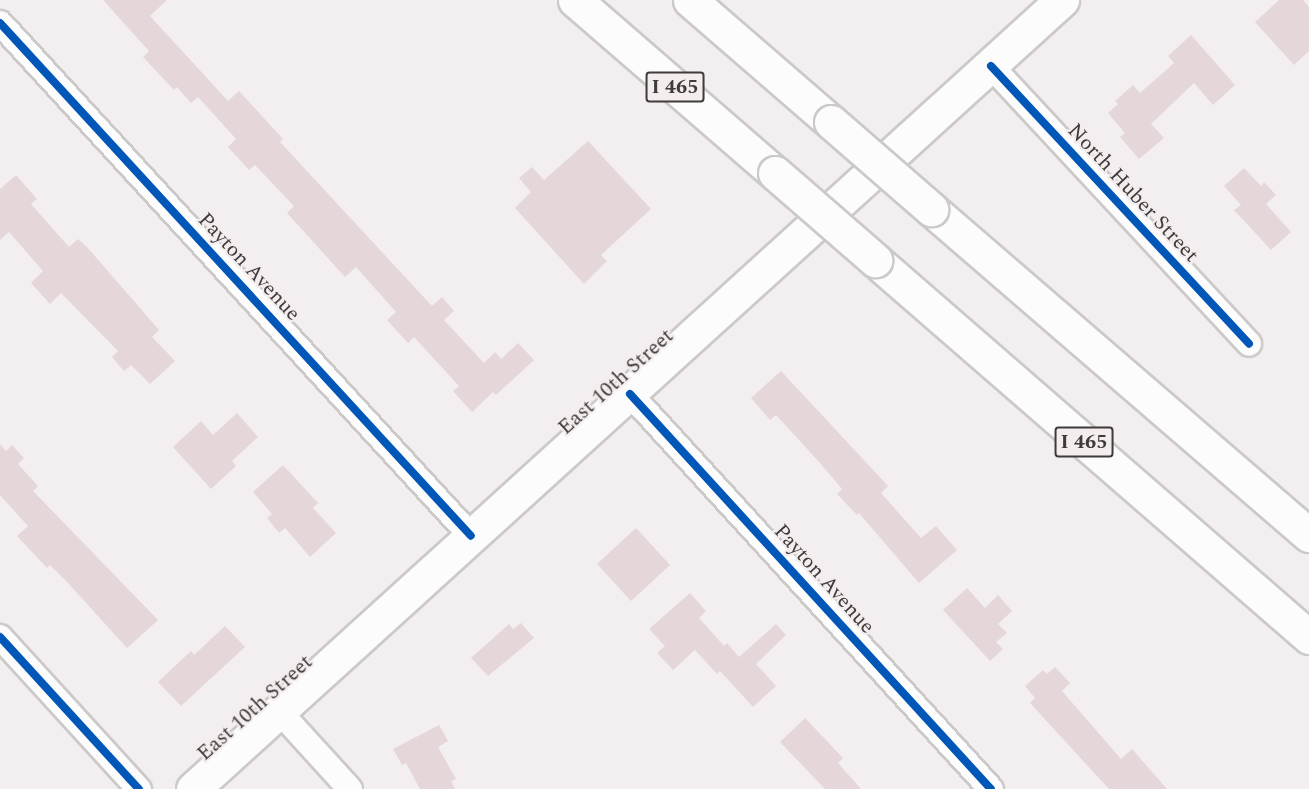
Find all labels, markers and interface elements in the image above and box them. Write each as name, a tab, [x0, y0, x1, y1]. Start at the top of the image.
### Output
road number: I 465	[645, 70, 705, 104]
street label: North Huber Street	[1062, 118, 1204, 268]
street label: Payton Avenue	[192, 208, 306, 326]
street label: East 10th Street	[553, 324, 679, 440]
road number: I 465	[1054, 425, 1114, 459]
street label: Payton Avenue	[768, 519, 880, 639]
street label: East 10th Street	[192, 650, 318, 766]

